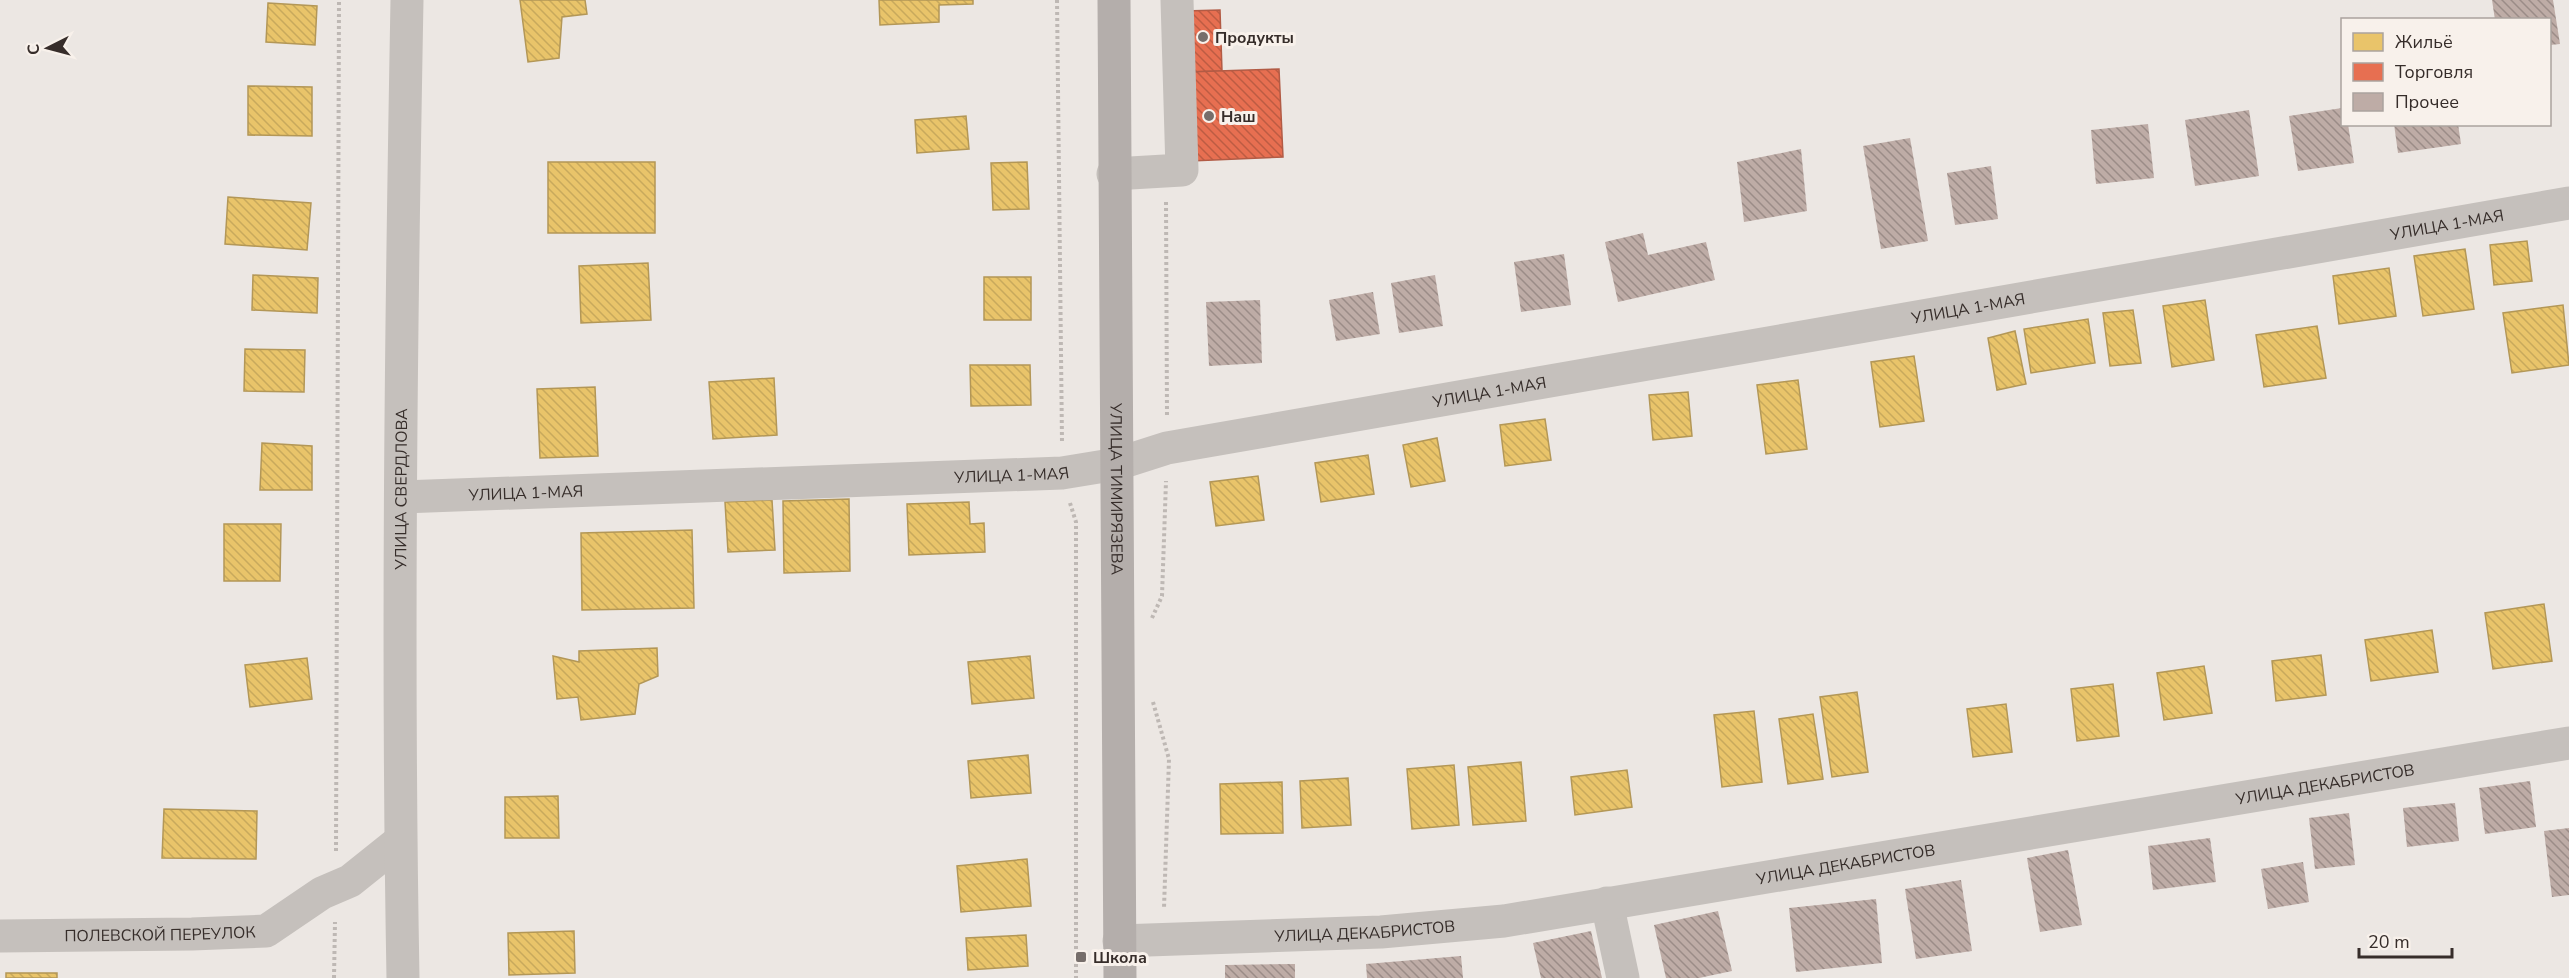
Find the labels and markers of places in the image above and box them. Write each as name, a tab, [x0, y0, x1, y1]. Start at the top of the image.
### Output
place label: Продукты	[1215, 27, 1294, 49]
marker: Продукты	[1196, 30, 1210, 44]
place label: Наш	[1221, 106, 1256, 128]
marker: Наш	[1202, 109, 1216, 123]
place label: Школа	[1093, 947, 1147, 969]
marker: Школа	[1074, 950, 1088, 964]

